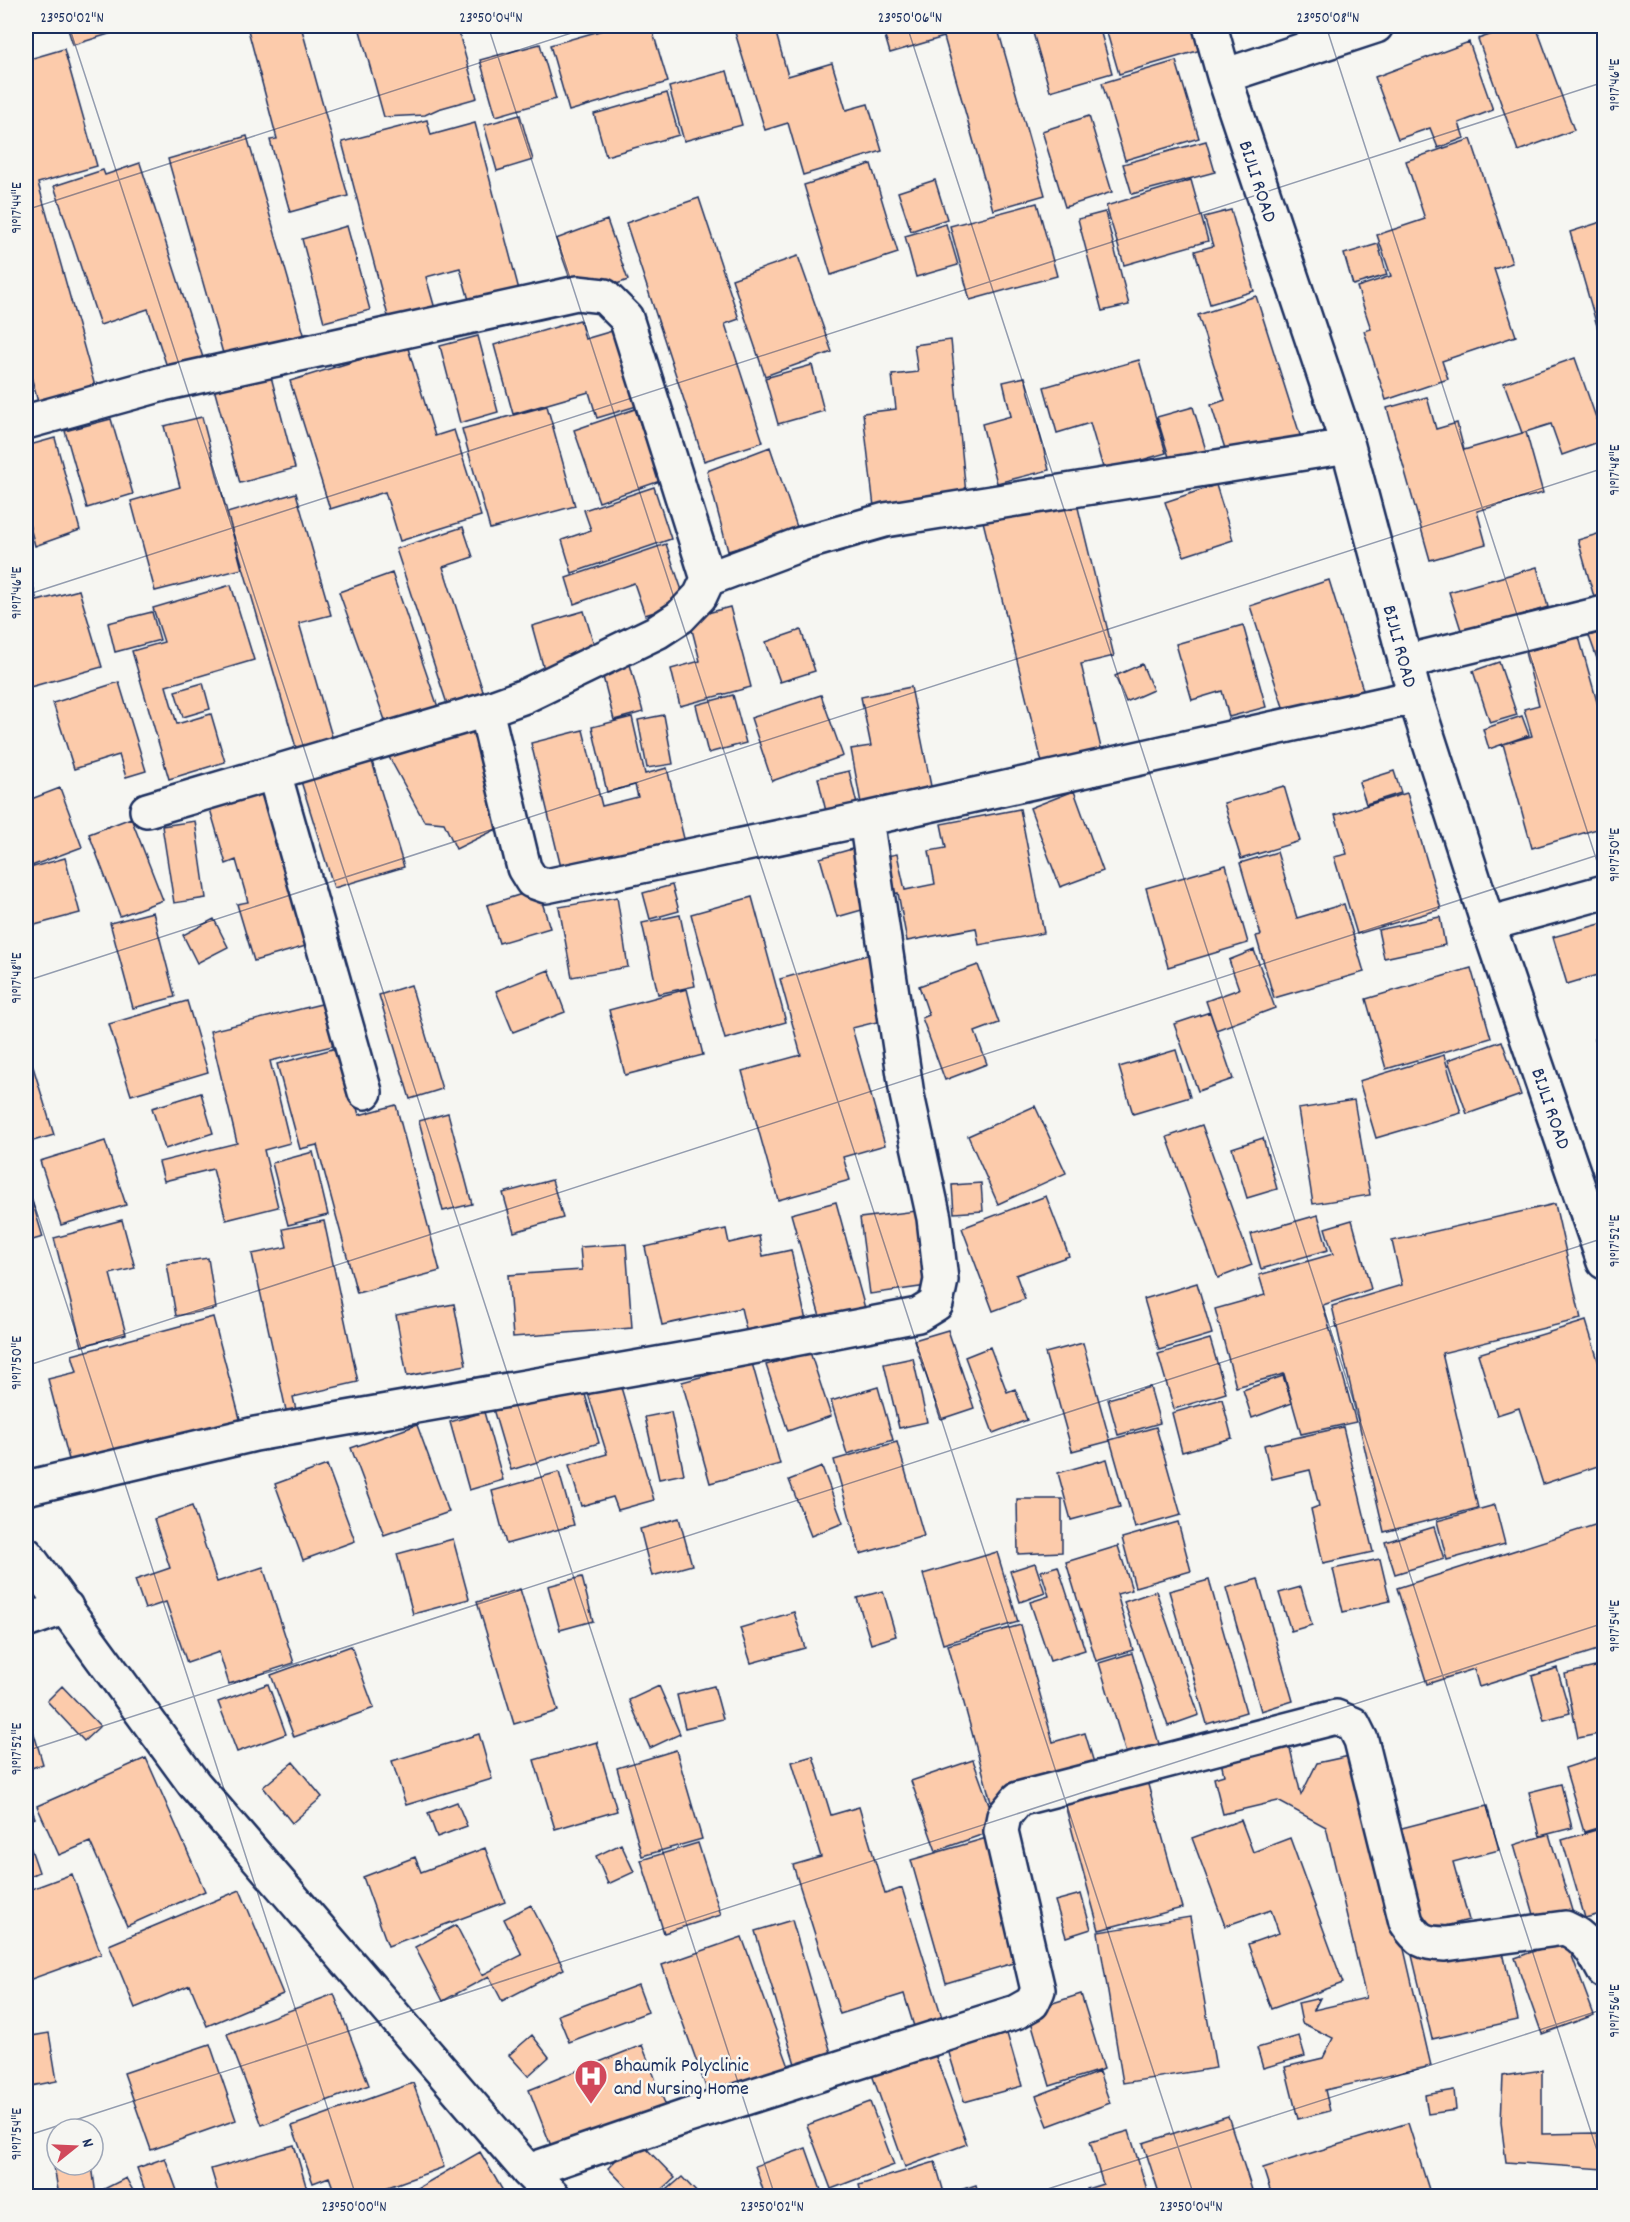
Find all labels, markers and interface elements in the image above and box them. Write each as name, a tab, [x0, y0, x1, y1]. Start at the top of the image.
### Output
text: 23°50'02"N	[40, 8, 104, 30]
text: 23°50'04"N	[459, 8, 523, 30]
text: 23°50'06"N	[878, 8, 942, 30]
text: 23°50'08"N	[1296, 8, 1360, 30]
text: 91°17'46"E	[1605, 58, 1627, 111]
street label: BIJLI ROAD	[1230, 137, 1283, 226]
text: 91°17'44"E	[7, 182, 29, 234]
text: 91°17'48"E	[1605, 444, 1627, 496]
text: 91°17'46"E	[7, 566, 29, 619]
street label: BIJLI ROAD	[1374, 602, 1423, 691]
text: 91°17'50"E	[1605, 828, 1627, 882]
text: 91°17'48"E	[7, 952, 29, 1004]
street label: BIJLI ROAD	[1522, 1065, 1576, 1153]
text: 91°17'52"E	[1605, 1215, 1627, 1267]
text: 91°17'50"E	[7, 1336, 29, 1390]
text: 91°17'54"E	[1605, 1600, 1627, 1652]
text: 91°17'52"E	[7, 1723, 29, 1775]
text: 91°17'56"E	[1605, 1984, 1627, 2038]
place label: Bhaumik Polyclinic and Nursing Home	[614, 2053, 749, 2104]
hospital icon: Bhaumik Polyclinic and Nursing Home	[573, 2058, 609, 2105]
text: 91°17'54"E	[7, 2108, 29, 2160]
north arrow	[45, 2117, 105, 2177]
text: N	[75, 2136, 99, 2151]
text: 23°50'00"N	[321, 2197, 387, 2219]
text: 23°50'02"N	[740, 2197, 804, 2219]
text: 23°50'04"N	[1159, 2197, 1223, 2219]

